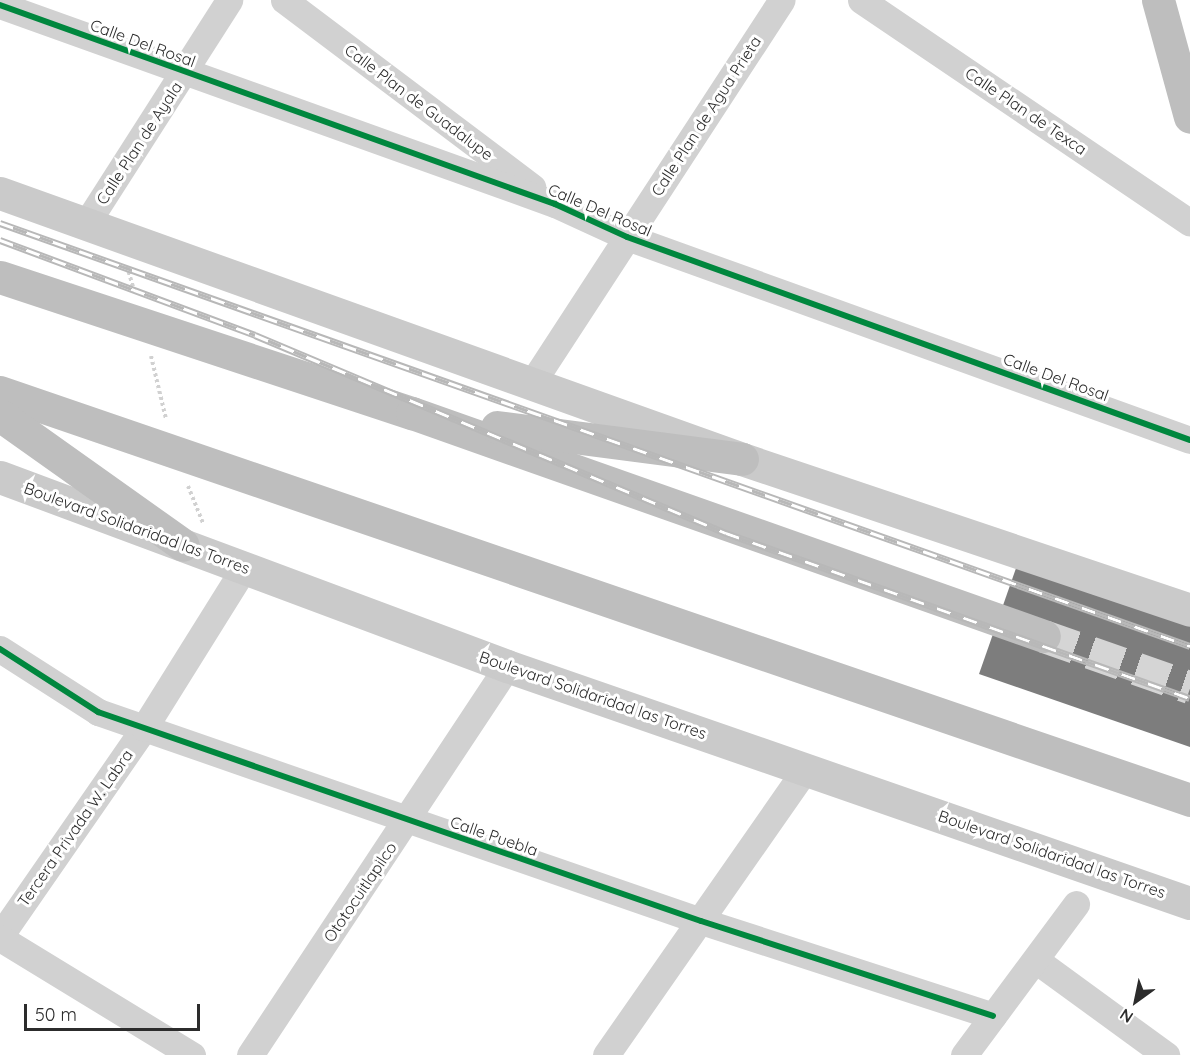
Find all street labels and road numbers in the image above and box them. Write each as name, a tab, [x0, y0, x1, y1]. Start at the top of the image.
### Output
street label: Calle Del Rosal	[88, 15, 198, 71]
street label: Calle Plan de Agua Prieta	[647, 32, 765, 200]
street label: Calle Plan de Guadalupe	[341, 40, 497, 164]
street label: Calle Plan de Texca	[962, 63, 1090, 159]
street label: Calle Plan de Ayala	[92, 78, 186, 208]
street label: Calle Del Rosal	[545, 180, 655, 240]
street label: Calle Del Rosal	[1001, 349, 1111, 405]
street label: Boulevard Solidaridad las Torres	[21, 478, 253, 578]
street label: Boulevard Solidaridad las Torres	[477, 647, 709, 743]
street label: Tercera Privada W. Labra	[13, 746, 137, 910]
street label: Boulevard Solidaridad las Torres	[936, 806, 1168, 902]
street label: Calle Puebla	[448, 812, 540, 860]
street label: Ototocuitlapilco	[319, 838, 401, 946]

